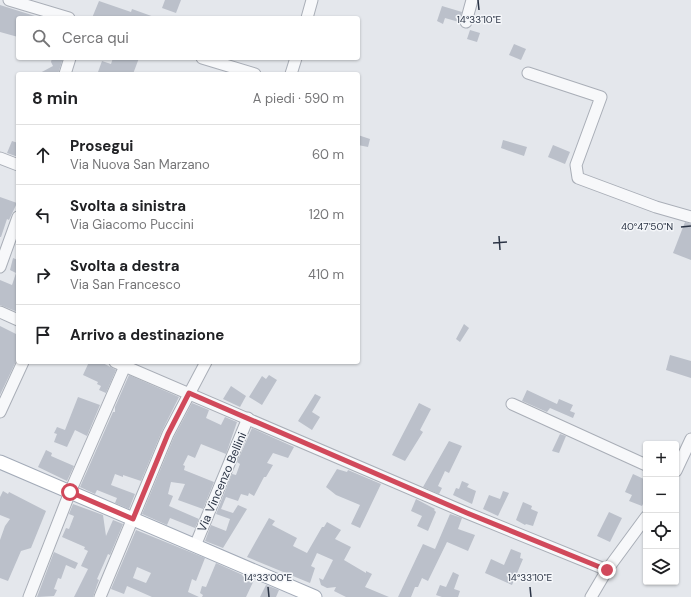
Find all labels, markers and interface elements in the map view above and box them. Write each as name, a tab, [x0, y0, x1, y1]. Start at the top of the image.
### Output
text: 14°33'10"E	[457, 13, 502, 26]
search box	[16, 16, 360, 60]
icon: search	[30, 27, 52, 49]
text: Cerca qui	[62, 28, 129, 48]
text: 8 min	[32, 87, 78, 109]
text: A piedi · 590 m	[253, 90, 344, 107]
text: Prosegui	[70, 136, 133, 156]
icon: ahead	[32, 144, 54, 166]
text: 60 m	[312, 146, 344, 163]
text: Via Nuova San Marzano	[70, 156, 210, 173]
text: Svolta a sinistra	[70, 196, 186, 216]
icon: left	[32, 204, 54, 226]
text: 120 m	[309, 206, 344, 223]
text: Via Giacomo Puccini	[70, 216, 194, 233]
text: 40°47'50"N	[621, 220, 673, 233]
text: Svolta a destra	[70, 256, 180, 276]
icon: right	[32, 264, 54, 286]
text: 410 m	[308, 266, 344, 283]
text: Via San Francesco	[70, 276, 181, 293]
icon: arrive	[32, 324, 54, 346]
text: Arrivo a destinazione	[70, 325, 224, 345]
street label: Via Vincenzo Bellini	[194, 430, 250, 534]
map controls	[643, 441, 679, 585]
button: +	[643, 441, 679, 477]
button: −	[643, 477, 679, 513]
route start	[61, 483, 79, 501]
button: locate	[643, 513, 679, 549]
button: layers	[643, 549, 679, 585]
route end	[598, 561, 616, 579]
text: 14°33'00"E	[244, 571, 292, 584]
text: 14°33'10"E	[508, 571, 553, 584]

